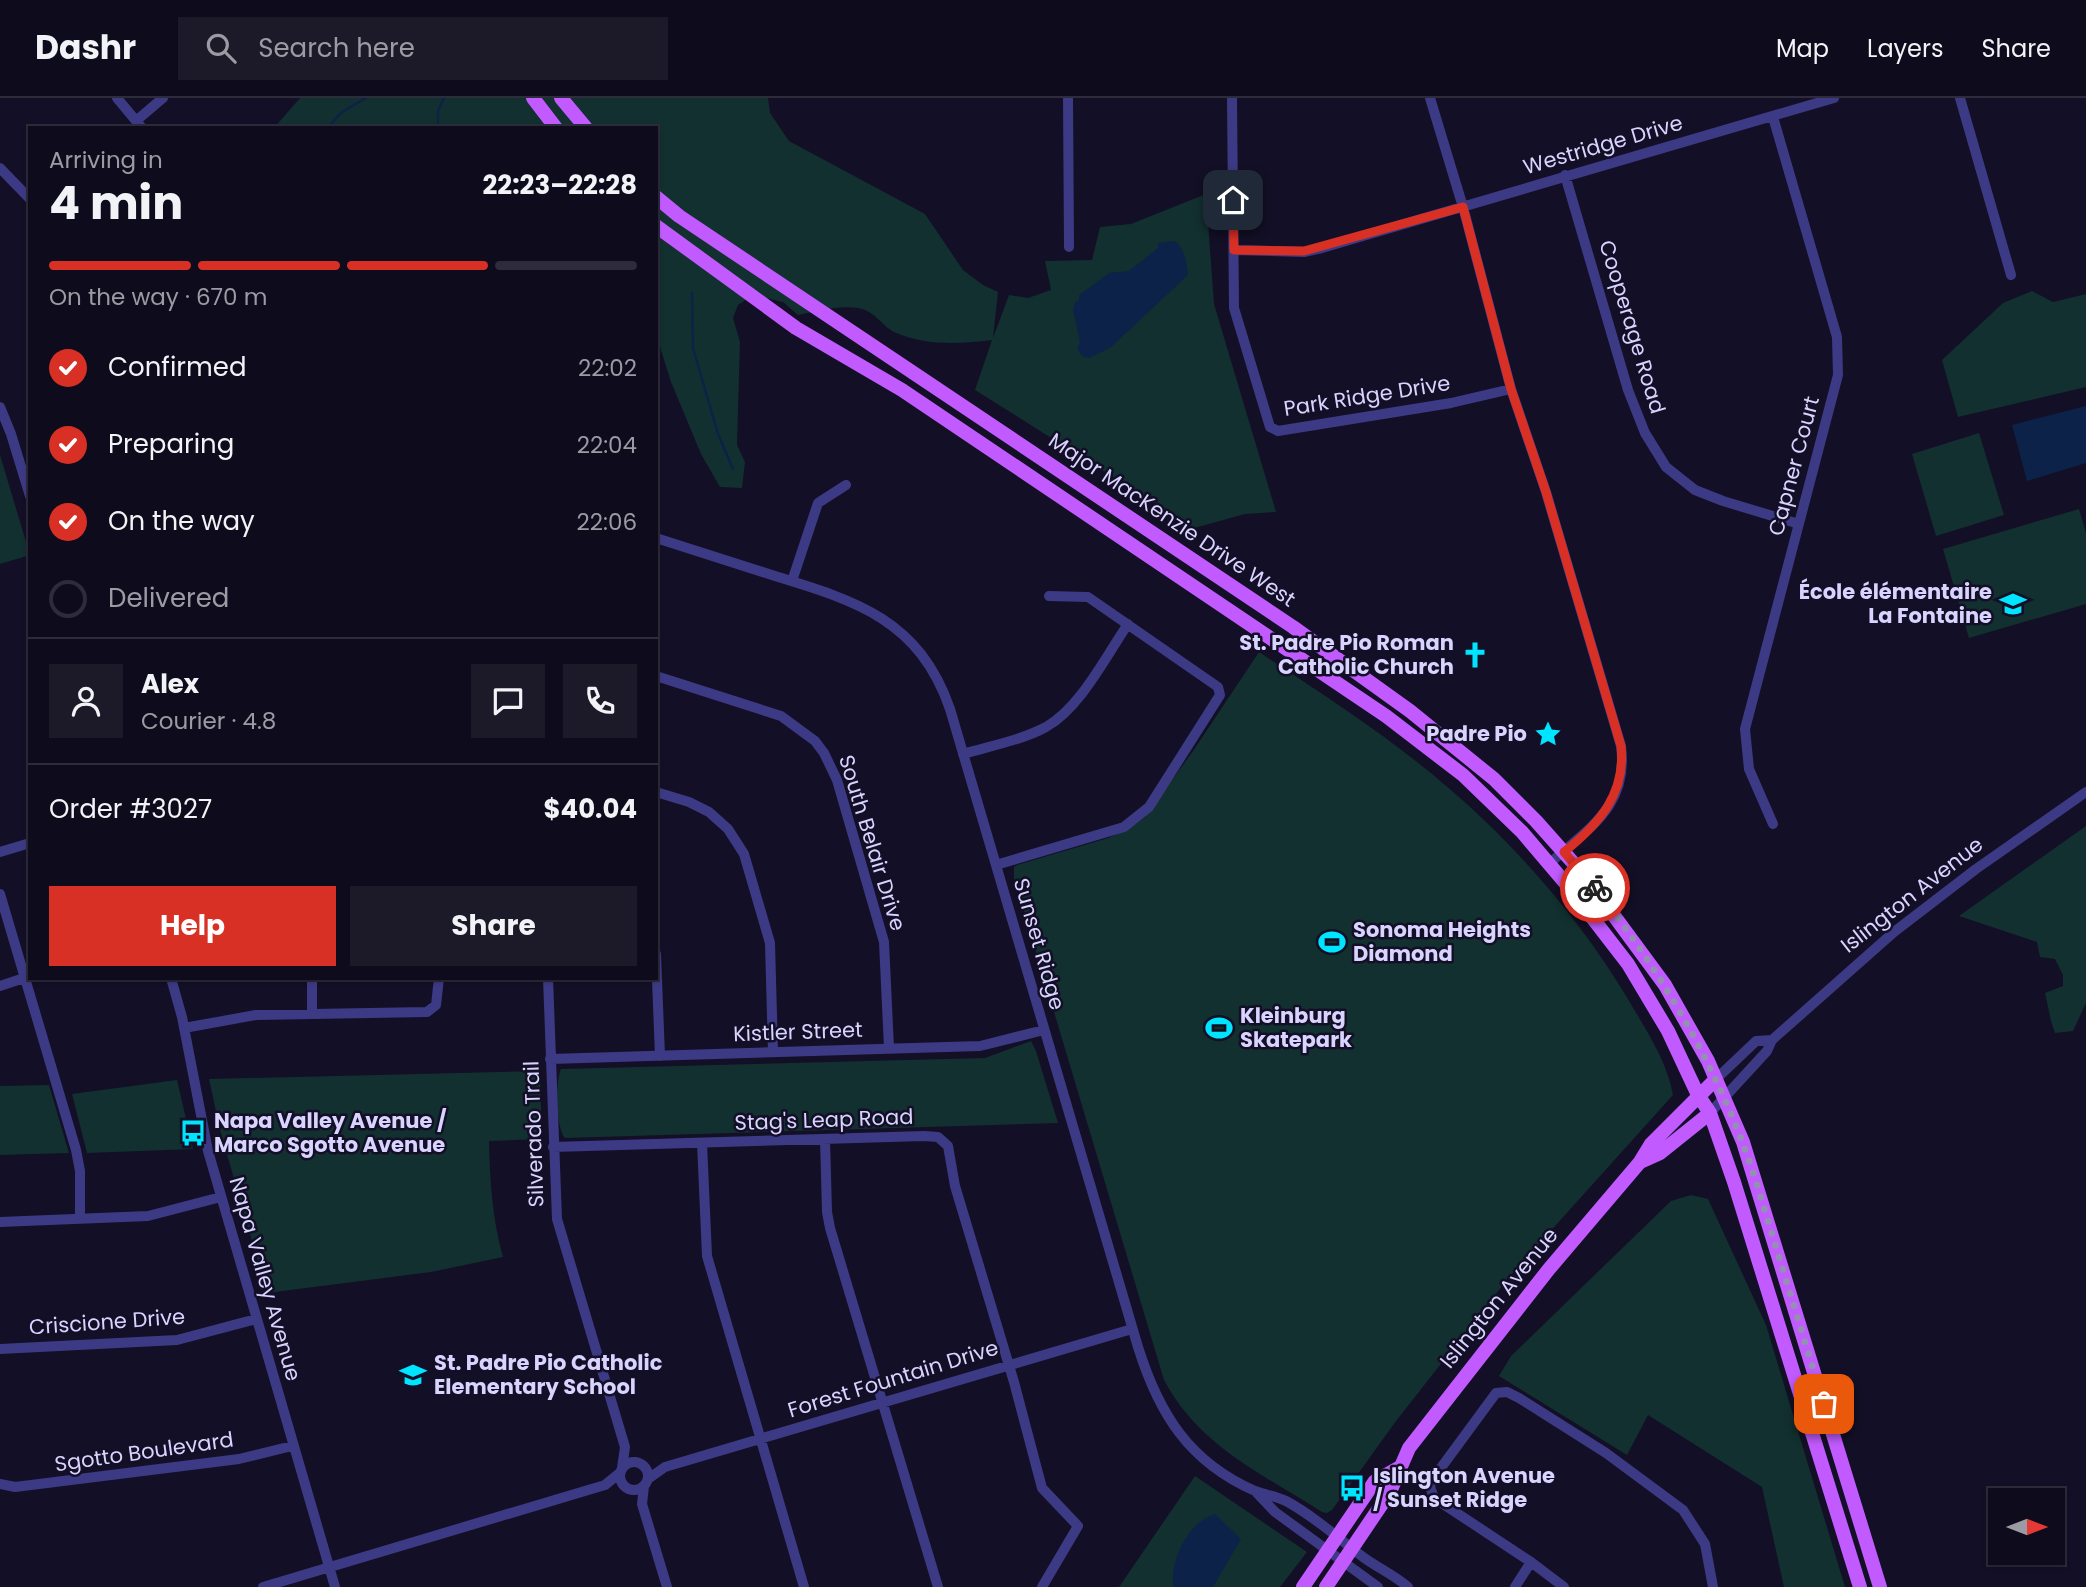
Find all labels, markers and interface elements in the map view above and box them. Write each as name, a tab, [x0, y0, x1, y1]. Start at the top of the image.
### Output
search box	[178, 17, 668, 80]
text: Dashr	[35, 24, 136, 71]
icon: search	[202, 29, 240, 67]
text: Search here	[258, 30, 415, 66]
text: Map	[1776, 32, 1829, 65]
text: Layers	[1867, 32, 1943, 65]
text: Share	[1981, 32, 2051, 65]
street label: Westridge Drive	[1520, 108, 1686, 181]
text: Arriving in	[49, 144, 163, 176]
text: 22:23–22:28	[483, 167, 637, 203]
pin	[1203, 170, 1263, 230]
text: 4 min	[49, 171, 183, 235]
icon: home	[1214, 181, 1252, 219]
street label: Cooperage Road	[1592, 237, 1673, 417]
text: On the way · 670 m	[49, 281, 267, 313]
icon: check	[49, 349, 87, 387]
text: Confirmed	[108, 349, 246, 385]
text: 22:02	[578, 352, 637, 384]
street label: Park Ridge Drive	[1282, 368, 1452, 423]
street label: Capner Court	[1761, 393, 1826, 539]
icon: check	[49, 426, 87, 464]
text: Preparing	[108, 426, 234, 462]
street label: Major MacKenzie Drive West	[1043, 426, 1301, 613]
text: 22:04	[577, 429, 637, 461]
icon: check	[49, 503, 87, 541]
text: On the way	[108, 503, 255, 539]
text: 22:06	[577, 506, 637, 538]
place label: École élémentaire La Fontaine	[1799, 577, 1992, 630]
text: Delivered	[108, 580, 229, 616]
school or university icon: École élémentaire La Fontaine	[1998, 589, 2028, 619]
place label: St. Padre Pio Roman Catholic Church	[1239, 628, 1454, 681]
church icon: St. Padre Pio Roman Catholic Church	[1460, 640, 1490, 670]
button: person	[49, 664, 123, 738]
button: chat	[471, 664, 545, 738]
button: phone	[563, 664, 637, 738]
text: Alex	[141, 666, 199, 702]
text: Courier · 4.8	[141, 705, 276, 737]
place label: Padre Pio	[1426, 719, 1527, 748]
place icon: Padre Pio	[1533, 719, 1563, 749]
street label: South Belair Drive	[832, 751, 913, 934]
text: Order #3027	[49, 791, 212, 827]
text: $40.04	[543, 791, 637, 827]
street label: Islington Avenue	[1835, 830, 1989, 959]
courier	[1560, 853, 1630, 923]
icon: bike	[1576, 869, 1614, 907]
street label: Sunset Ridge	[1007, 875, 1072, 1013]
button: Help	[49, 886, 336, 966]
button: Share	[350, 886, 637, 966]
place label: Sonoma Heights Diamond	[1353, 915, 1531, 968]
sports icon: Sonoma Heights Diamond	[1317, 927, 1347, 957]
place label: Kleinburg Skatepark	[1240, 1001, 1352, 1054]
sports icon: Kleinburg Skatepark	[1204, 1013, 1234, 1043]
street label: Kistler Street	[733, 1015, 863, 1048]
street label: Silverado Trail	[516, 1060, 551, 1208]
street label: Stag's Leap Road	[734, 1102, 914, 1137]
place label: Napa Valley Avenue / Marco Sgotto Avenue	[214, 1106, 447, 1159]
bus stop icon: Napa Valley Avenue / Marco Sgotto Avenue	[178, 1118, 208, 1148]
street label: Napa Valley Avenue	[222, 1173, 308, 1384]
street label: Islington Avenue	[1433, 1221, 1564, 1374]
street label: Criscione Drive	[28, 1302, 186, 1341]
street label: Forest Fountain Drive	[784, 1333, 1002, 1424]
place label: St. Padre Pio Catholic Elementary School	[434, 1348, 663, 1401]
school or university icon: St. Padre Pio Catholic Elementary School	[398, 1360, 428, 1390]
pin	[1794, 1374, 1854, 1434]
icon: bag	[1805, 1385, 1843, 1423]
street label: Sgotto Boulevard	[53, 1425, 235, 1478]
place label: Islington Avenue / Sunset Ridge	[1373, 1461, 1555, 1514]
bus stop icon: Islington Avenue / Sunset Ridge	[1337, 1473, 1367, 1503]
north arrow	[1988, 1488, 2065, 1564]
map controls	[1988, 1488, 2065, 1565]

